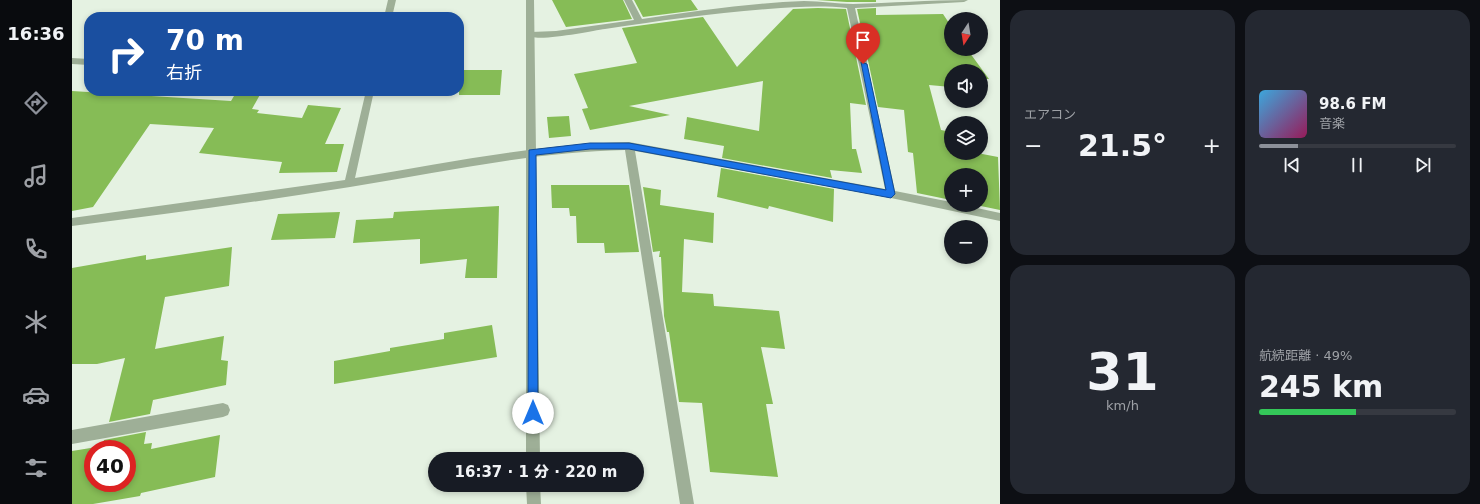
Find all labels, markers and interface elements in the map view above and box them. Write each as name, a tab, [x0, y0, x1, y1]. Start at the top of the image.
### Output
north arrow	[944, 12, 988, 56]
map controls	[944, 12, 988, 264]
text: 16:36	[7, 23, 65, 44]
pin	[846, 23, 880, 64]
text: 70 m	[166, 24, 244, 57]
icon: right	[100, 28, 152, 80]
icon: arrive	[852, 29, 874, 51]
text: 右折	[166, 62, 202, 83]
button: sound	[944, 64, 988, 108]
icon: directions	[22, 89, 50, 117]
text: 98.6 FM	[1319, 95, 1386, 113]
text: エアコン	[1024, 107, 1076, 122]
button: layers	[944, 116, 988, 160]
text: 音楽	[1319, 116, 1345, 131]
text: 21.5°	[1078, 128, 1167, 163]
text: −	[1024, 133, 1042, 158]
text: +	[1203, 133, 1221, 158]
icon: previous	[1281, 154, 1303, 176]
icon: pause	[1346, 154, 1368, 176]
icon: next	[1412, 154, 1434, 176]
icon: music	[22, 162, 50, 190]
button: +	[944, 168, 988, 212]
button: −	[944, 220, 988, 264]
icon: phone	[22, 235, 50, 263]
icon: climate	[22, 308, 50, 336]
text: 31	[1086, 342, 1159, 402]
text: 航続距離 · 49%	[1259, 348, 1352, 363]
text: 245 km	[1259, 369, 1383, 404]
icon: car	[22, 381, 50, 409]
position arrow	[512, 392, 554, 434]
text: km/h	[1106, 398, 1139, 413]
speed limit sign: 40	[84, 440, 136, 492]
icon: filters	[22, 454, 50, 482]
text: 16:37 · 1 分 · 220 m	[455, 463, 617, 481]

